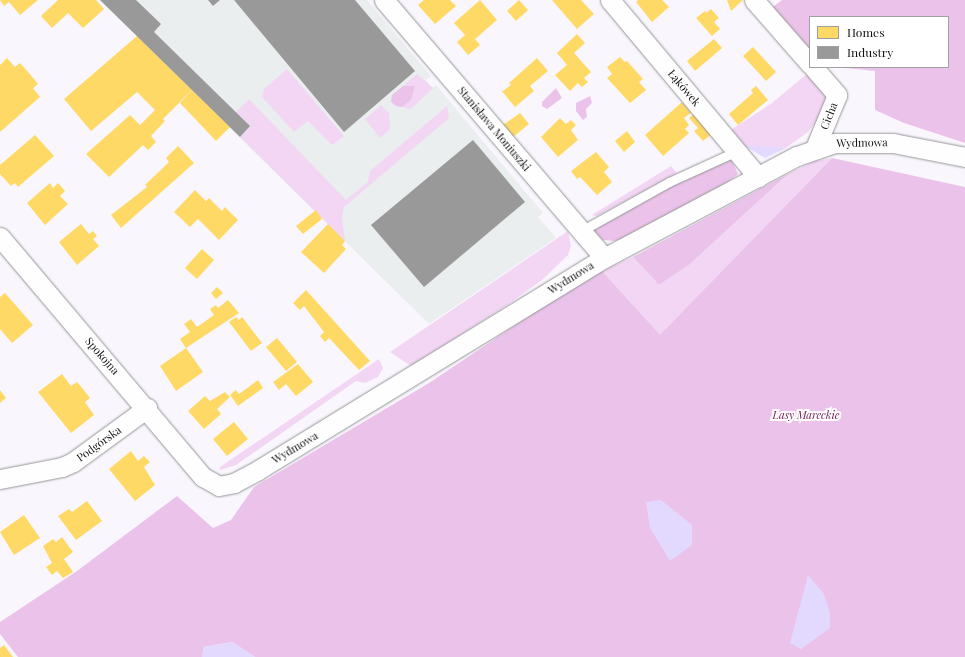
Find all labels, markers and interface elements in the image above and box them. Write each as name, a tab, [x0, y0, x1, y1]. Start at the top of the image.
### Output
legend	[809, 16, 949, 68]
text: Homes	[847, 24, 885, 40]
text: Industry	[847, 44, 893, 60]
street label: Łąkówek	[665, 67, 703, 109]
street label: Stanisława Moniuszki	[455, 84, 533, 174]
street label: Cicha	[818, 101, 840, 131]
street label: Wydmowa	[836, 136, 888, 150]
street label: Wydmowa	[546, 259, 596, 297]
street label: Spokojna	[82, 335, 122, 377]
park label: Lasy Mareckie	[772, 408, 840, 422]
street label: Podgórska	[74, 423, 124, 465]
street label: Wydmowa	[270, 429, 320, 467]

